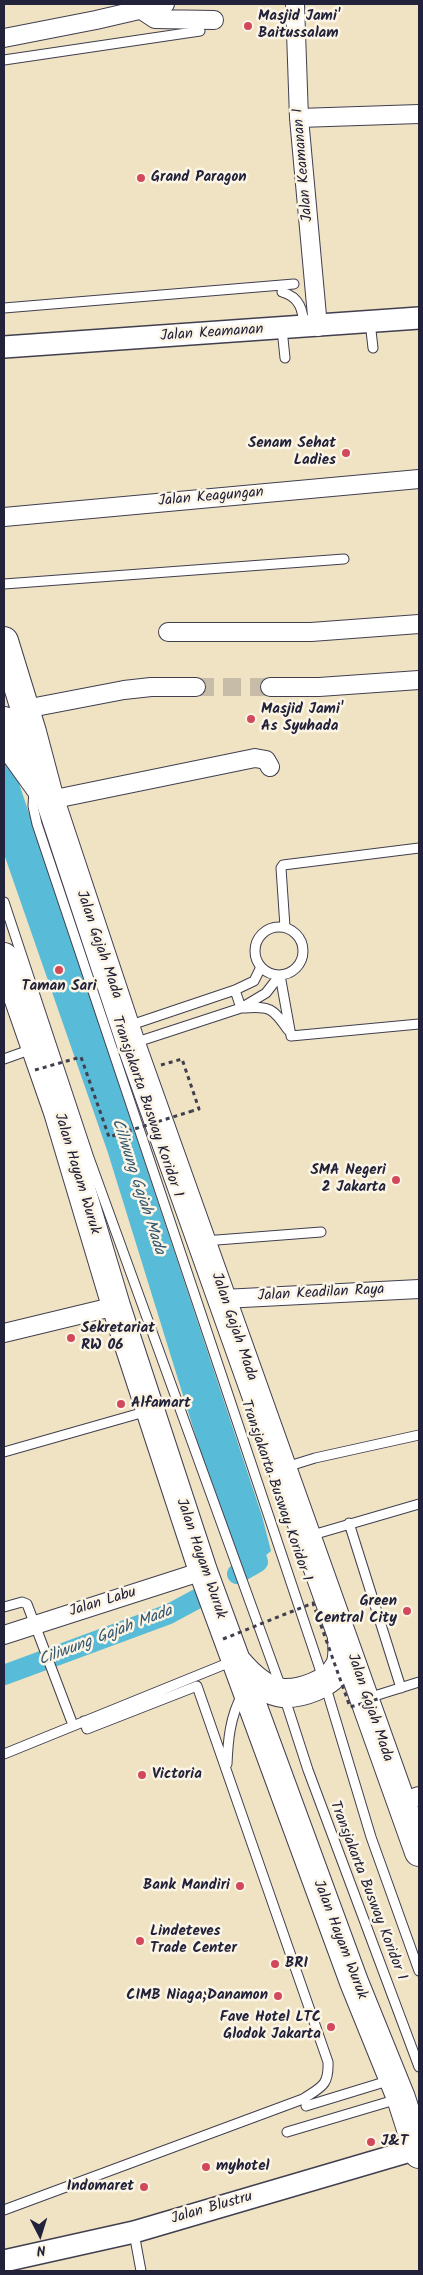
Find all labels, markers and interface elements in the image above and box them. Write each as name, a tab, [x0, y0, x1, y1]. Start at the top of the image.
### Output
place label: Masjid Jami' Baitussalam	[258, 8, 340, 43]
marker: Masjid Jami' Baitussalam	[242, 20, 254, 32]
street label: Jalan Keamanan I	[290, 107, 318, 223]
place label: Grand Paragon	[151, 169, 247, 187]
marker: Grand Paragon	[135, 172, 147, 184]
street label: Jalan Keamanan	[160, 321, 264, 347]
place label: Senam Sehat Ladies	[248, 435, 336, 470]
marker: Senam Sehat Ladies	[340, 447, 352, 459]
street label: Jalan Keagungan	[157, 484, 265, 512]
place label: Masjid Jami' As Syuhada	[261, 701, 343, 736]
marker: Masjid Jami' As Syuhada	[245, 713, 257, 725]
street label: Jalan Gajah Mada	[71, 889, 125, 1001]
marker: Taman Sari	[53, 964, 65, 976]
place label: Taman Sari	[21, 978, 97, 996]
street label: Transjakarta Busway Koridor 1	[106, 1014, 186, 1200]
street label: Jalan Hayam Wuruk	[49, 1111, 103, 1237]
water label: Ciliwung Gajah Mada	[106, 1117, 168, 1257]
place label: SMA Negeri 2 Jakarta	[311, 1162, 386, 1197]
marker: SMA Negeri 2 Jakarta	[390, 1174, 402, 1186]
street label: Jalan Gajah Mada	[206, 1271, 260, 1383]
street label: Jalan Keadilan Raya	[257, 1282, 385, 1306]
place label: Sekretariat RW 06	[81, 1320, 155, 1355]
marker: Sekretariat RW 06	[65, 1332, 77, 1344]
place label: Alfamart	[131, 1395, 191, 1413]
marker: Alfamart	[115, 1398, 127, 1410]
street label: Transjakarta Busway Koridor 1	[235, 1398, 315, 1584]
street label: Jalan Hayam Wuruk	[171, 1496, 229, 1622]
street label: Jalan Labu	[67, 1584, 139, 1622]
place label: Green Central City	[315, 1593, 397, 1628]
water label: Ciliwung Gajah Mada	[36, 1603, 176, 1671]
marker: Green Central City	[401, 1605, 413, 1617]
street label: Jalan Gajah Mada	[342, 1652, 396, 1764]
place label: Victoria	[152, 1766, 202, 1784]
marker: Victoria	[136, 1769, 148, 1781]
street label: Transjakarta Busway Koridor 1	[324, 1799, 410, 1983]
place label: Bank Mandiri	[143, 1877, 230, 1895]
street label: Jalan Hayam Wuruk	[308, 1878, 370, 2002]
marker: Bank Mandiri	[234, 1880, 246, 1892]
place label: Lindeteves Trade Center	[150, 1923, 237, 1958]
marker: Lindeteves Trade Center	[134, 1935, 146, 1947]
place label: BRI	[285, 1955, 308, 1973]
marker: BRI	[269, 1958, 281, 1970]
place label: CIMB Niaga;Danamon	[126, 1987, 268, 2005]
marker: CIMB Niaga;Danamon	[272, 1990, 284, 2002]
place label: Fave Hotel LTC Glodok Jakarta	[220, 2009, 321, 2044]
marker: Fave Hotel LTC Glodok Jakarta	[325, 2021, 337, 2033]
place label: J&T	[381, 2133, 408, 2151]
marker: J&T	[365, 2136, 377, 2148]
place label: myhotel	[216, 2158, 269, 2176]
marker: myhotel	[200, 2161, 212, 2173]
place label: Indomaret	[67, 2178, 134, 2196]
marker: Indomaret	[138, 2181, 150, 2193]
street label: Jalan Blustru	[169, 2189, 255, 2229]
north arrow	[15, 2210, 65, 2260]
text: N	[36, 2239, 47, 2261]

